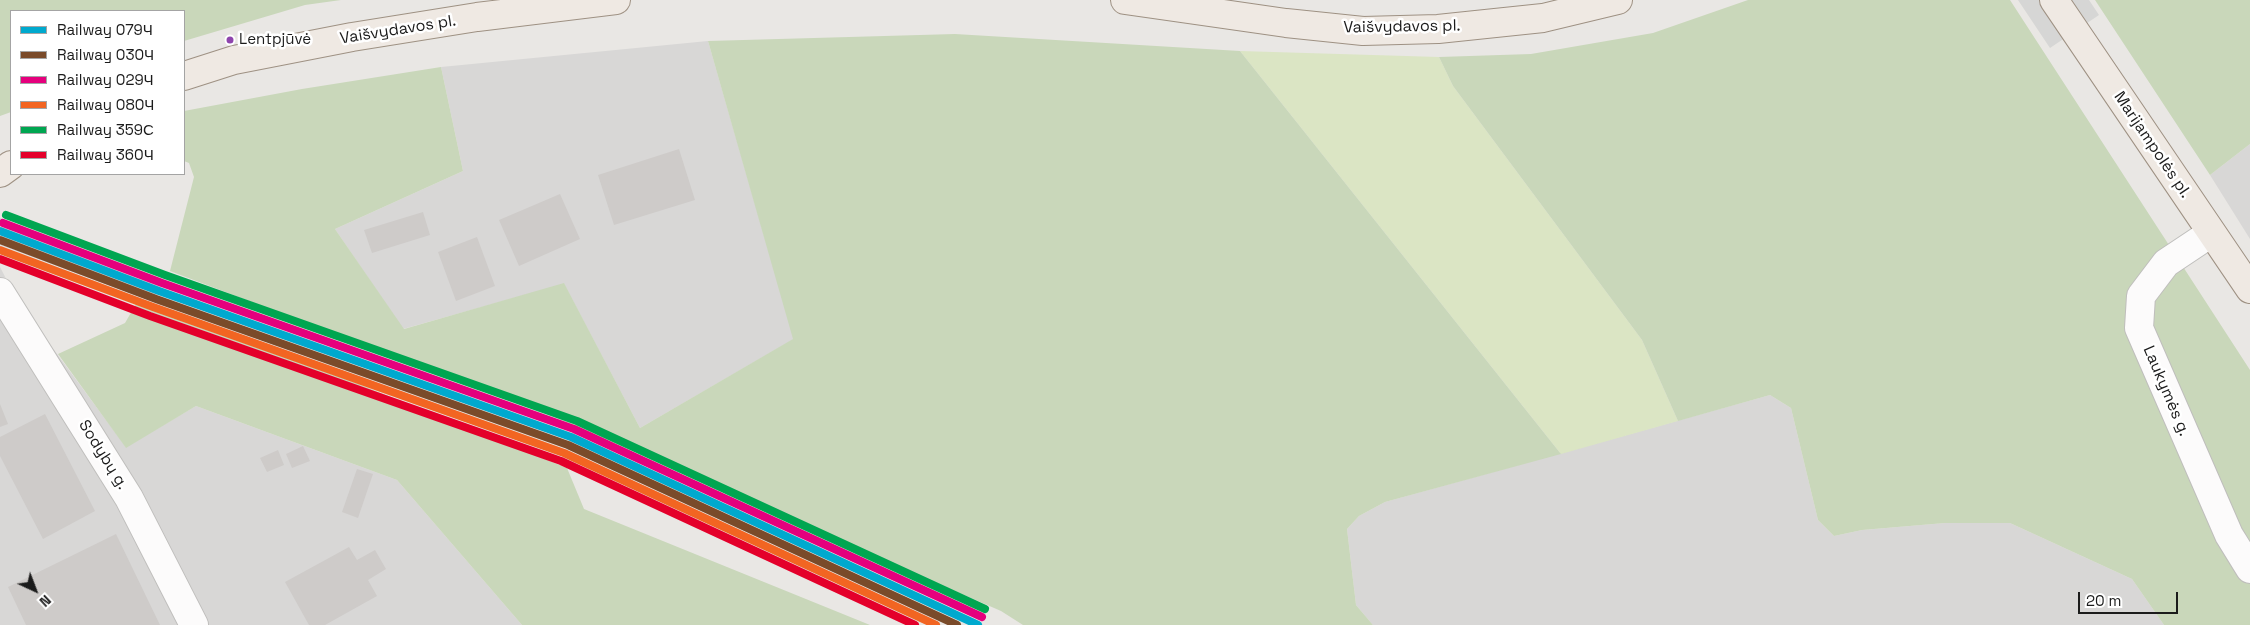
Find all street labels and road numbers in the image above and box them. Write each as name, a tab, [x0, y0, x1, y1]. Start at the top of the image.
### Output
street label: Vaišvydavos pl.	[339, 11, 457, 49]
street label: Vaišvydavos pl.	[1343, 16, 1461, 38]
street label: Marijampolės pl.	[2109, 88, 2195, 202]
street label: Laukymės g.	[2138, 343, 2194, 439]
street label: Sodybų g.	[74, 417, 132, 493]

